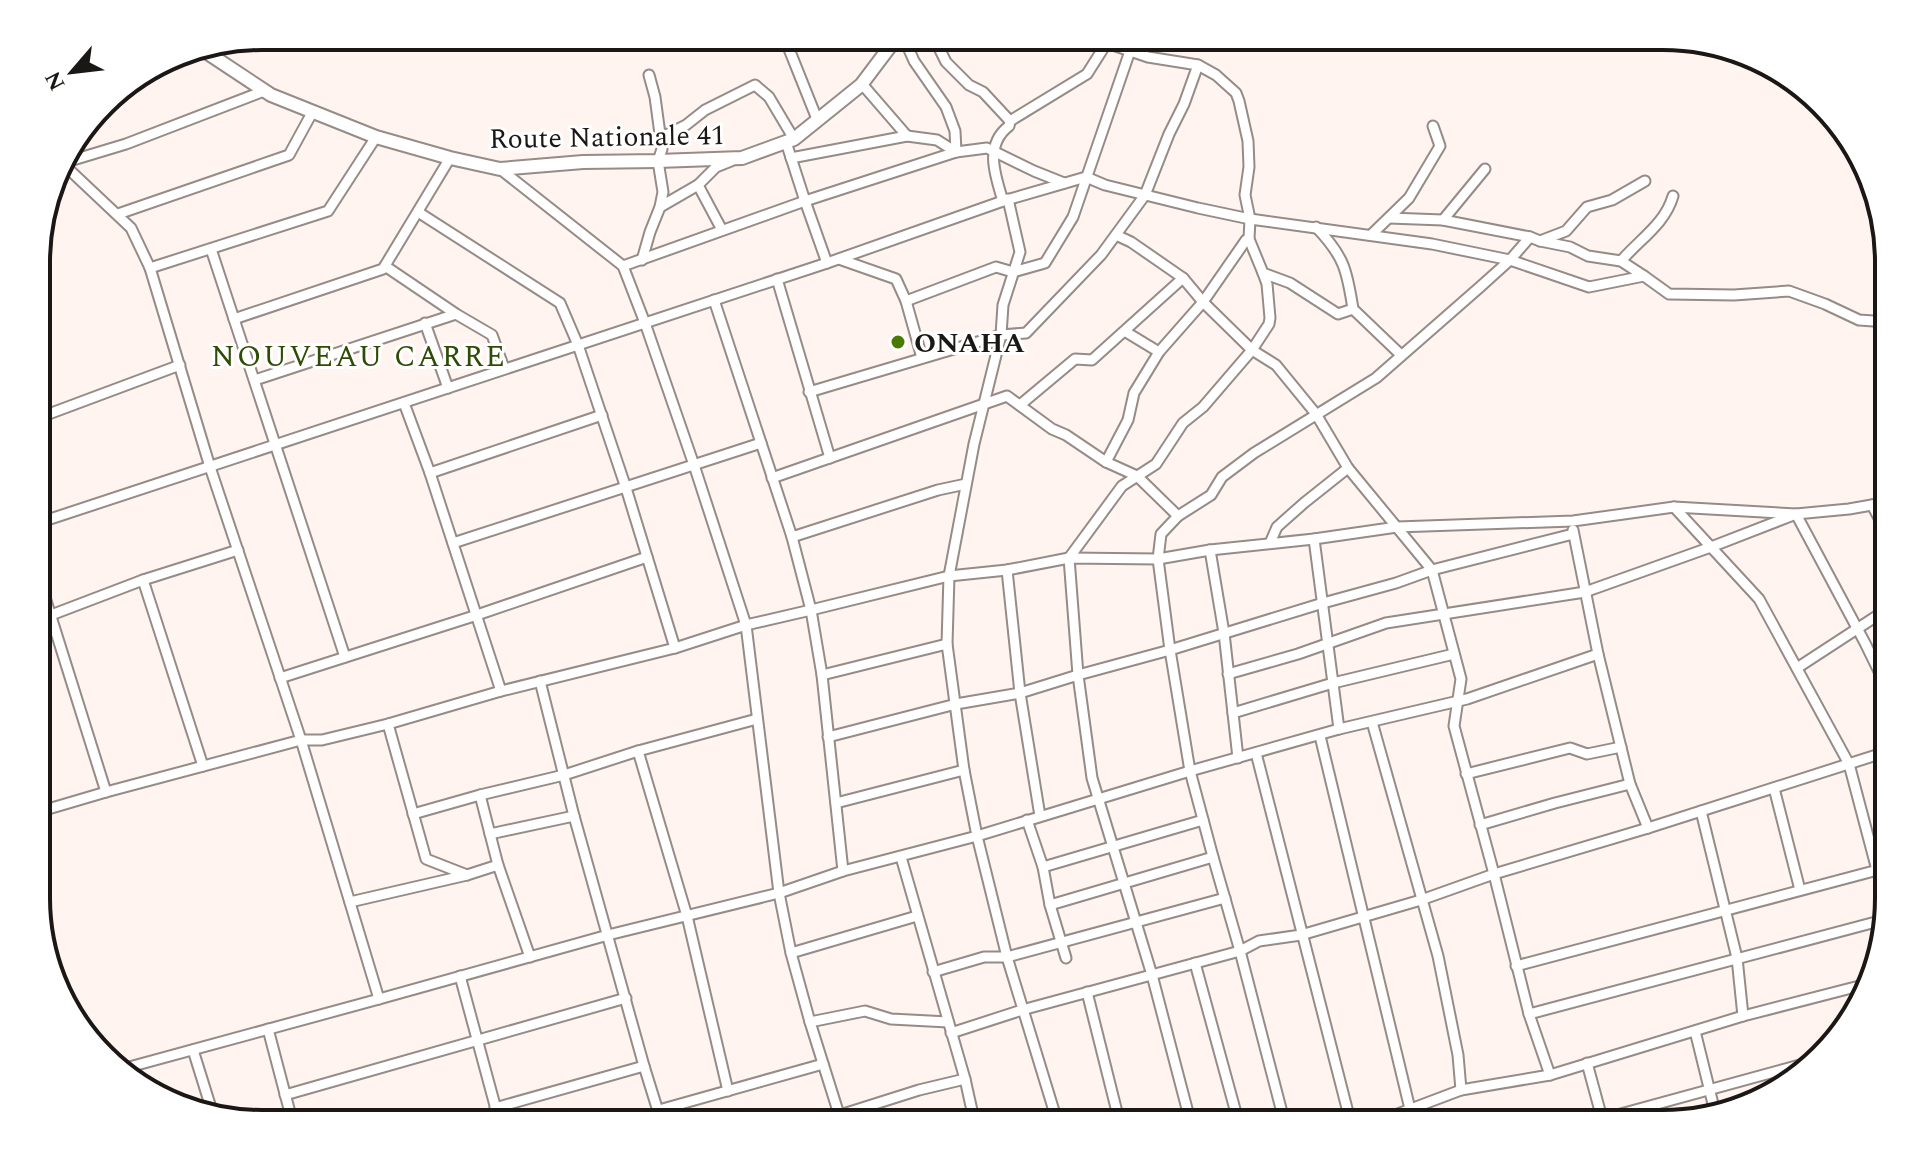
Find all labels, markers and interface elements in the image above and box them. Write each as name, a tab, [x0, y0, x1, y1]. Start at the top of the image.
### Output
north arrow	[32, 32, 112, 112]
text: N	[37, 65, 74, 96]
street label: Route Nationale 41	[489, 114, 725, 161]
place label: ONAHA	[914, 322, 1025, 365]
marker: ONAHA	[889, 333, 907, 351]
district label: NOUVEAU CARRE	[211, 334, 507, 380]

